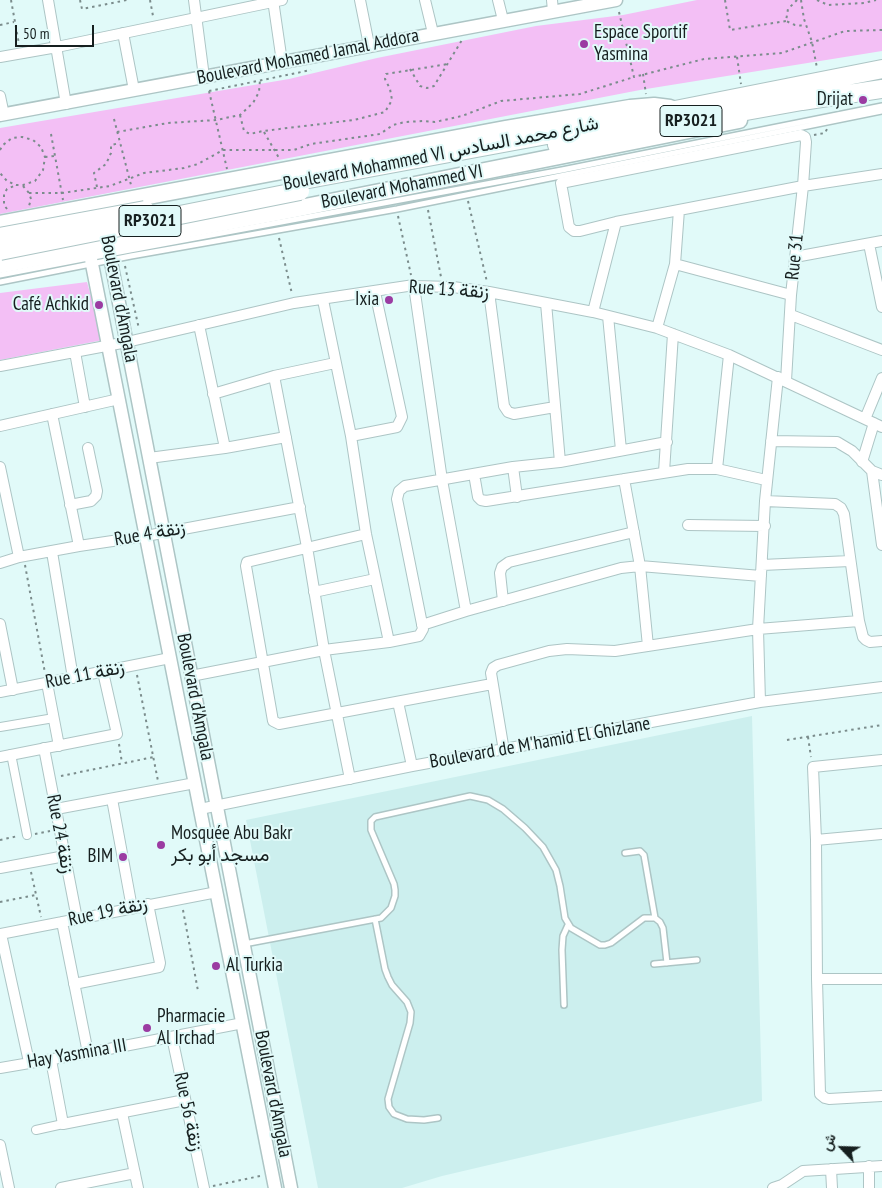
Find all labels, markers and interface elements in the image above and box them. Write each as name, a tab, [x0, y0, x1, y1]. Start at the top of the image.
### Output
scale bar	[18, 15, 96, 47]
place label: Espace Sportif Yasmina	[594, 22, 687, 66]
text: 50 m	[23, 24, 49, 43]
street label: Boulevard Mohamed Jamal Addora	[195, 24, 421, 90]
marker: Espace Sportif Yasmina	[578, 38, 590, 50]
place label: Drijat	[817, 89, 853, 111]
marker: Drijat	[857, 94, 869, 106]
road number: RP3021	[660, 105, 722, 136]
street label: Boulevard Mohammed VI شارع محمد السادس	[281, 112, 601, 196]
street label: Boulevard Mohammed VI	[319, 160, 485, 214]
road number: RP3021	[119, 206, 181, 237]
street label: Rue 31	[781, 233, 809, 281]
street label: Boulevard d'Amgala	[96, 234, 142, 364]
street label: Rue 13 زنقة	[408, 276, 490, 304]
place label: Ixia	[355, 289, 379, 311]
place label: Café Achkid	[13, 294, 89, 316]
marker: Ixia	[383, 294, 395, 306]
marker: Café Achkid	[93, 299, 105, 311]
street label: Rue 4 زنقة	[113, 517, 187, 551]
street label: Boulevard d'Amgala	[172, 632, 218, 762]
street label: Rue 11 زنقة	[43, 656, 127, 694]
street label: Boulevard de M'hamid El Ghizlane	[428, 712, 652, 774]
street label: Rue 24 زنقة	[41, 792, 79, 876]
place label: Mosquée Abu Bakr مسجد أبو بكر	[171, 823, 292, 867]
marker: Mosquée Abu Bakr مسجد أبو بكر	[155, 839, 167, 851]
place label: BIM	[88, 846, 113, 868]
marker: BIM	[117, 851, 129, 863]
street label: Rue 19 زنقة	[66, 893, 150, 931]
place label: Al Turkia	[226, 955, 283, 977]
marker: Al Turkia	[210, 960, 222, 972]
place label: Pharmacie Al Irchad	[157, 1006, 225, 1050]
marker: Pharmacie Al Irchad	[141, 1022, 153, 1034]
street label: Boulevard d'Amgala	[250, 1029, 296, 1159]
street label: Hay Yasmina III	[26, 1034, 128, 1074]
street label: Rue 56 زنقة	[169, 1070, 207, 1154]
north arrow	[817, 1123, 867, 1173]
text: ش	[817, 1131, 840, 1153]

